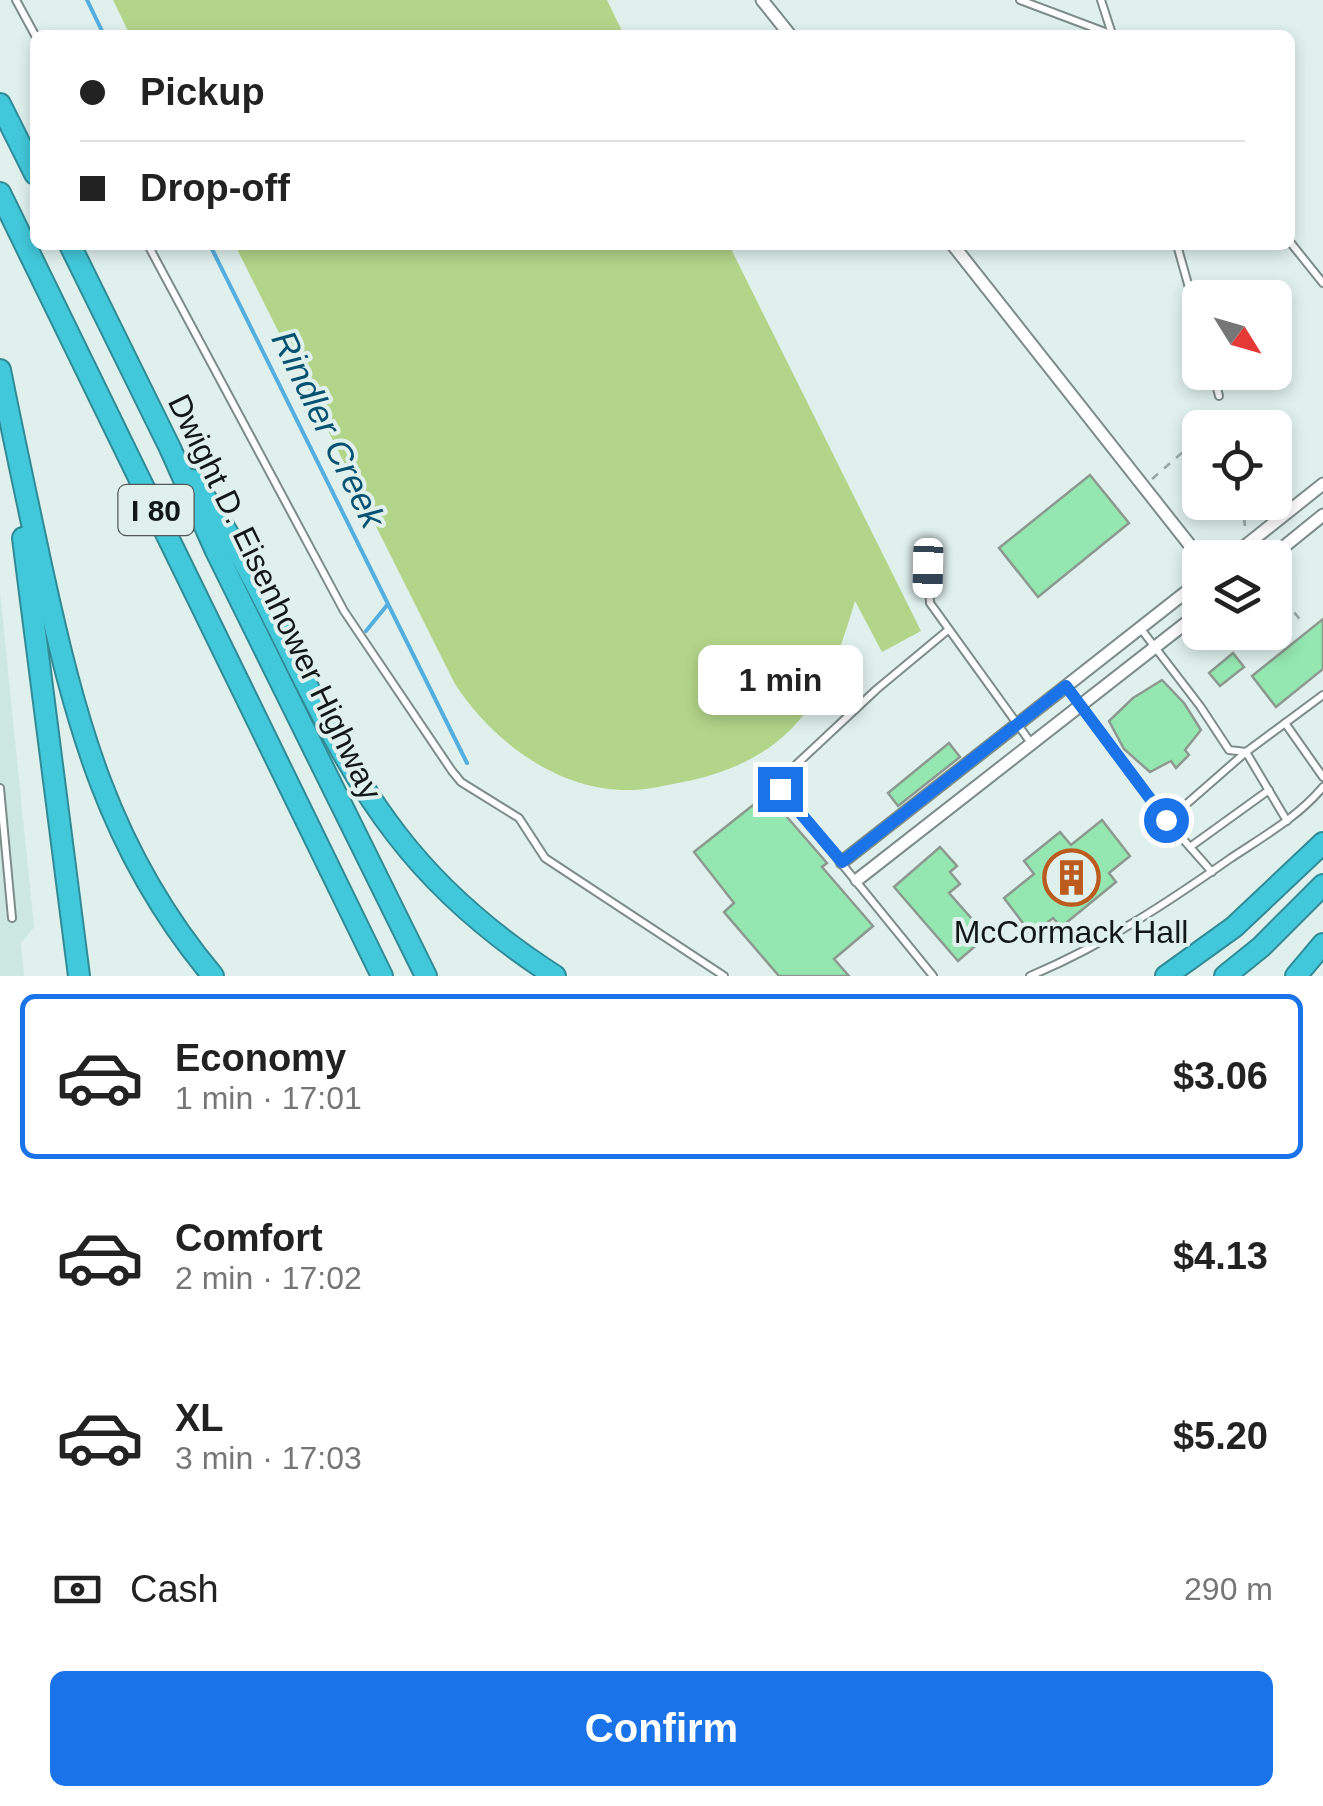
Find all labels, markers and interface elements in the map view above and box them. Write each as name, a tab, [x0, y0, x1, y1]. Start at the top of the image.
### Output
text: Pickup	[140, 71, 265, 113]
text: Drop-off	[140, 167, 290, 209]
north arrow	[1182, 280, 1292, 390]
map controls	[1182, 280, 1292, 650]
water label: Rindler Creek	[265, 324, 394, 535]
street label: Dwight D. Eisenhower Highway	[161, 388, 389, 806]
button: locate	[1182, 410, 1292, 520]
road number: I 80	[118, 485, 194, 535]
car	[912, 538, 944, 598]
button: layers	[1182, 540, 1292, 650]
callout: 1 min	[698, 644, 862, 714]
text: 1 min	[739, 662, 822, 698]
route end	[758, 767, 803, 812]
route start	[1144, 798, 1189, 843]
building icon: McCormack Hall	[1041, 848, 1101, 908]
place label: McCormack Hall	[954, 914, 1188, 950]
icon: car	[55, 1032, 145, 1122]
text: Economy	[175, 1037, 346, 1079]
text: $3.06	[1173, 1055, 1268, 1097]
text: 1 min · 17:01	[175, 1080, 362, 1116]
icon: car	[55, 1212, 145, 1302]
text: Comfort	[175, 1217, 323, 1259]
text: $4.13	[1173, 1235, 1268, 1277]
text: 2 min · 17:02	[175, 1260, 362, 1296]
icon: car	[55, 1392, 145, 1482]
text: XL	[175, 1397, 224, 1439]
text: $5.20	[1173, 1415, 1268, 1457]
text: 3 min · 17:03	[175, 1440, 362, 1476]
icon: cash	[50, 1562, 105, 1617]
text: Cash	[130, 1568, 219, 1610]
text: 290 m	[1184, 1571, 1273, 1607]
button: Confirm	[50, 1671, 1273, 1786]

